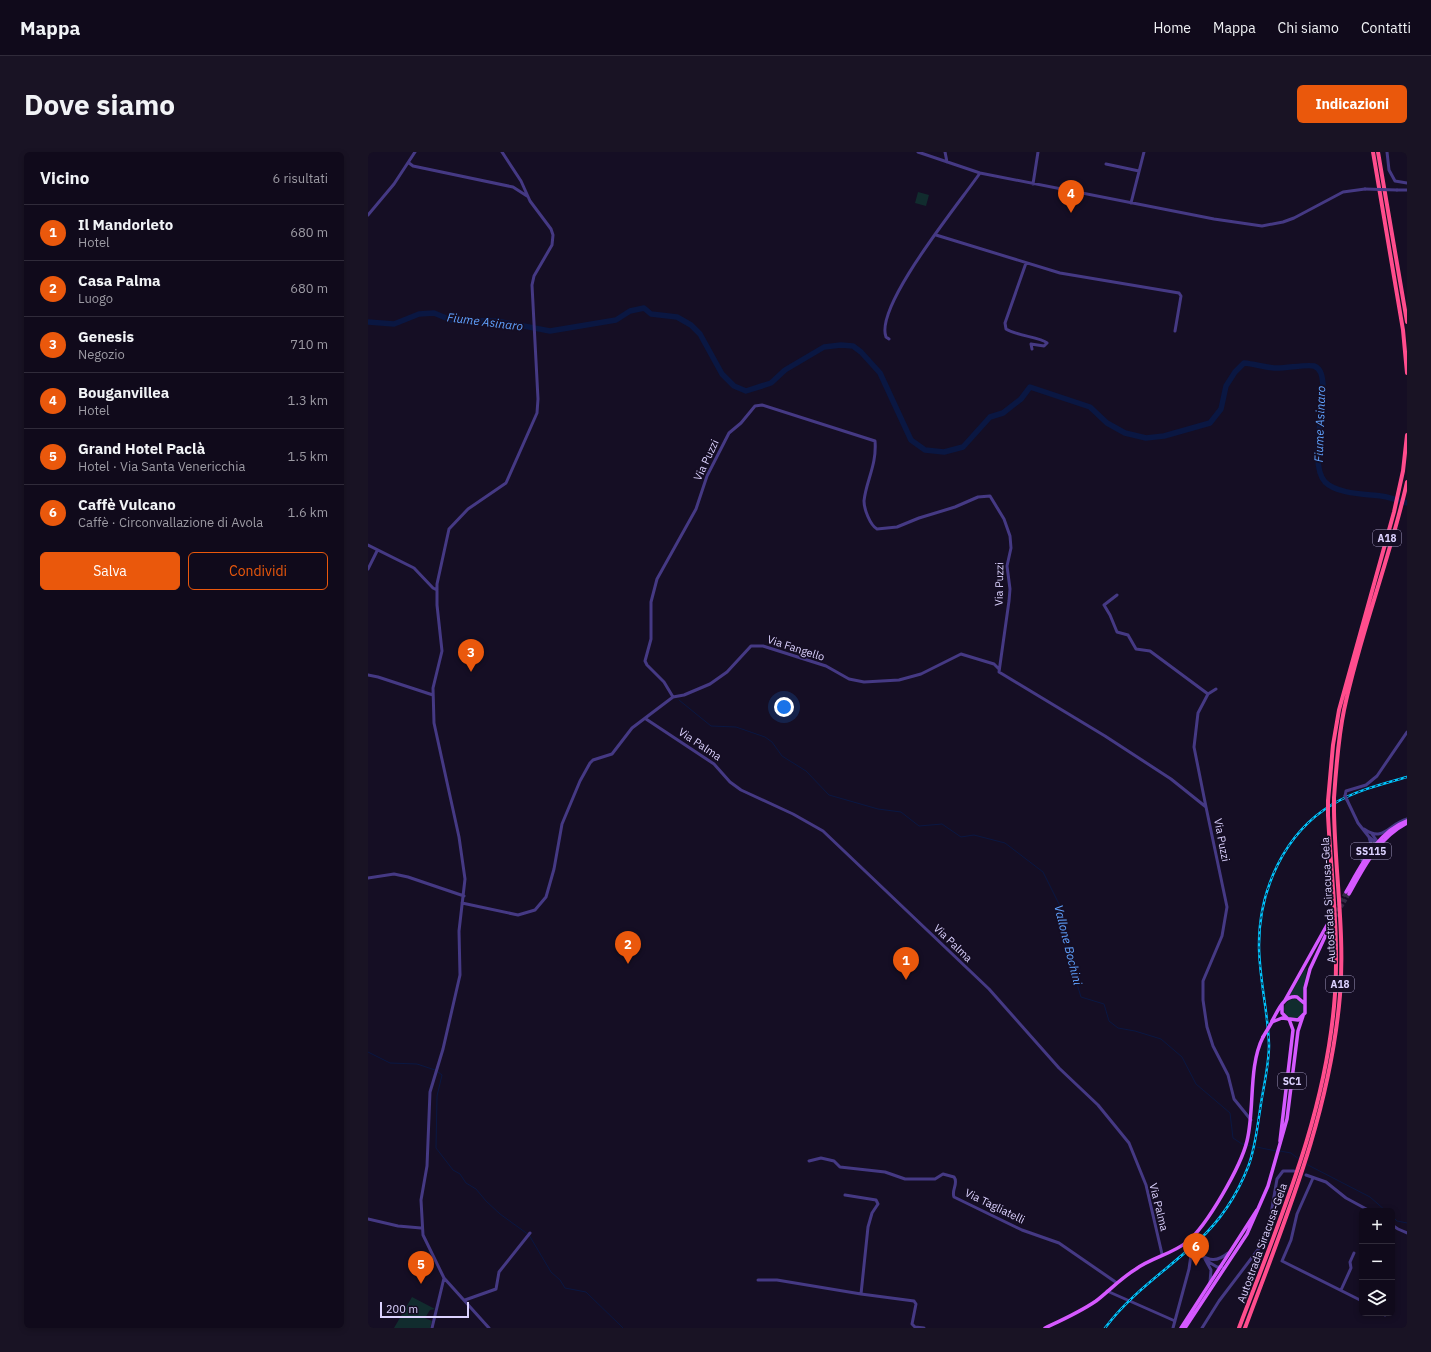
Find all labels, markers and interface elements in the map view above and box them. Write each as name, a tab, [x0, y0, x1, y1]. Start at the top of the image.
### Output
text: Mappa	[20, 16, 80, 40]
text: Home	[1153, 19, 1191, 37]
text: Mappa	[1213, 19, 1256, 37]
text: Chi siamo	[1278, 19, 1339, 37]
text: Contatti	[1361, 19, 1411, 37]
button: Indicazioni	[1297, 85, 1407, 123]
text: Dove siamo	[24, 86, 175, 123]
text: Vicino	[40, 167, 89, 189]
text: 6 risultati	[273, 170, 328, 187]
pin: 4	[1058, 180, 1084, 213]
text: Il Mandorleto	[78, 215, 173, 234]
text: 1	[49, 224, 57, 241]
text: 680 m	[290, 224, 328, 241]
text: Hotel	[78, 234, 110, 251]
text: Casa Palma	[78, 271, 161, 290]
text: 2	[49, 280, 57, 297]
text: 680 m	[290, 280, 328, 297]
text: Luogo	[78, 290, 113, 307]
water label: Fiume Asinaro	[446, 309, 524, 334]
text: Genesis	[78, 327, 134, 346]
text: 3	[49, 336, 57, 353]
text: 710 m	[290, 336, 328, 353]
text: Negozio	[78, 346, 125, 363]
text: Bouganvillea	[78, 383, 169, 402]
water label: Fiume Asinaro	[1311, 385, 1328, 462]
text: 4	[49, 392, 57, 409]
text: 1.3 km	[288, 392, 328, 409]
text: Hotel	[78, 402, 110, 419]
street label: Via Puzzi	[690, 437, 722, 483]
text: Grand Hotel Paclà	[78, 439, 205, 458]
text: 5	[49, 448, 57, 465]
text: 1.5 km	[288, 448, 328, 465]
text: Hotel · Via Santa Venericchia	[78, 458, 245, 475]
text: Caffè Vulcano	[78, 495, 176, 514]
text: 6	[49, 504, 57, 521]
text: 1.6 km	[288, 504, 328, 521]
text: Caffè · Circonvallazione di Avola	[78, 514, 263, 531]
road number: A18	[1373, 530, 1401, 546]
button: Salva	[40, 552, 180, 590]
button: Condividi	[188, 552, 328, 590]
street label: Via Puzzi	[992, 562, 1006, 606]
street label: Via Fangello	[765, 632, 827, 664]
pin: 3	[458, 639, 484, 672]
your location	[774, 697, 794, 717]
street label: Via Palma	[676, 725, 724, 764]
street label: Via Puzzi	[1211, 817, 1233, 863]
street label: Autostrada Siracusa-Gela	[1318, 836, 1338, 963]
road number: SS115	[1351, 843, 1391, 859]
water label: Vallone Bochini	[1051, 903, 1086, 987]
street label: Via Palma	[931, 921, 976, 965]
pin: 2	[615, 931, 641, 964]
pin: 1	[893, 947, 919, 980]
road number: A18	[1326, 976, 1354, 992]
road number: SC1	[1278, 1073, 1306, 1089]
street label: Autostrada Siracusa-Gela	[1234, 1181, 1290, 1305]
street label: Via Palma	[1146, 1182, 1172, 1232]
street label: Via Tagliatelli	[963, 1185, 1027, 1227]
map controls	[1359, 1208, 1395, 1316]
button: +	[1359, 1208, 1395, 1244]
pin: 6	[1183, 1233, 1209, 1266]
button: −	[1359, 1244, 1395, 1280]
pin: 5	[408, 1251, 434, 1284]
button: layers	[1359, 1280, 1395, 1316]
scale bar	[380, 1300, 469, 1319]
text: 200 m	[386, 1302, 418, 1316]

